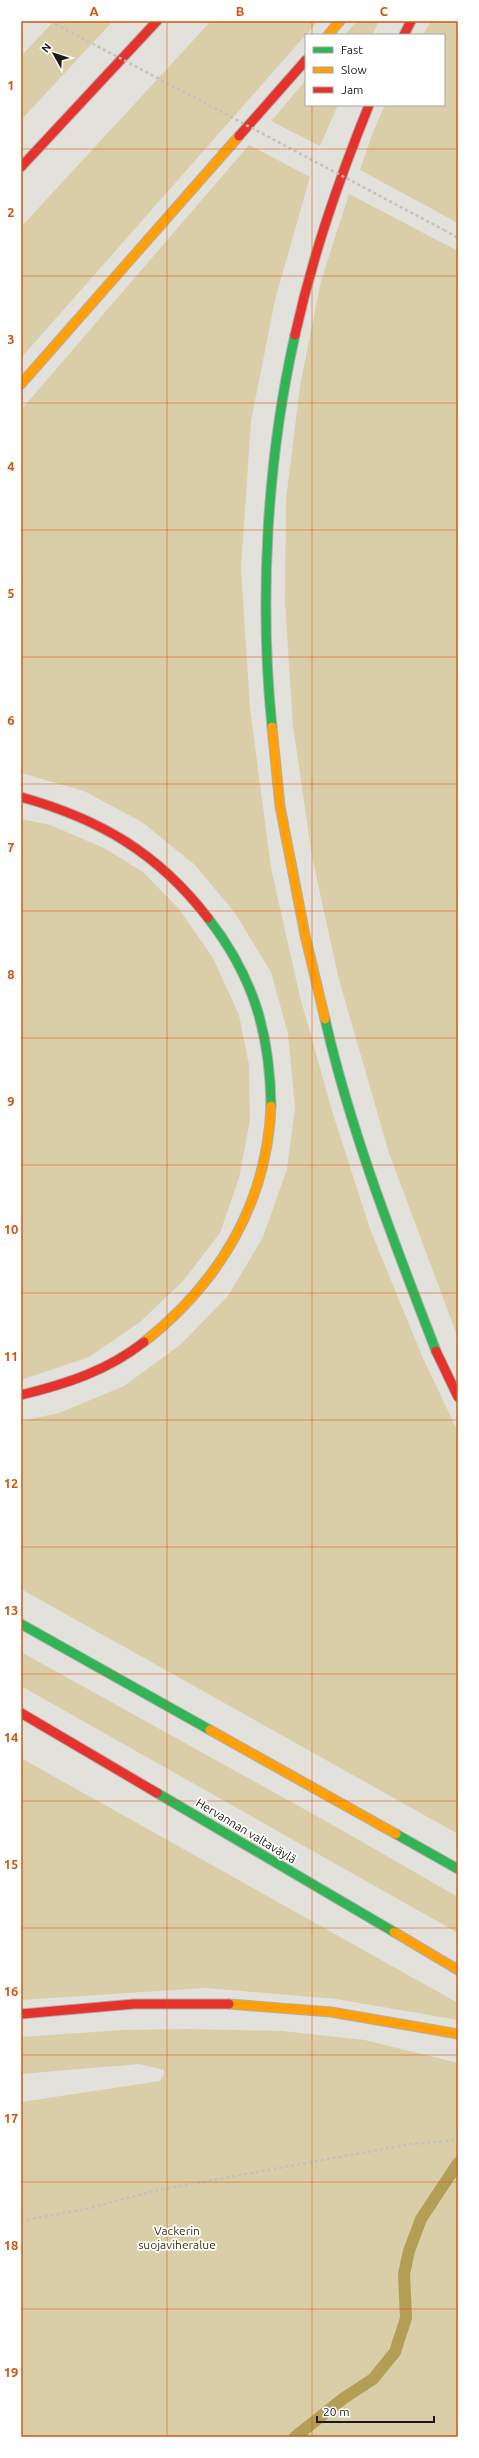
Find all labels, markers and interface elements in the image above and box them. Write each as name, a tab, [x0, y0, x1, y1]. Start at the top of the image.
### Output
text: A	[89, 4, 99, 18]
text: B	[236, 4, 245, 18]
text: C	[380, 4, 389, 18]
north arrow	[34, 34, 74, 74]
legend	[305, 34, 445, 106]
text: N	[39, 41, 53, 55]
text: Fast	[341, 43, 363, 56]
text: Slow	[341, 63, 367, 76]
text: 1	[7, 78, 15, 92]
text: Jam	[341, 83, 363, 96]
text: 2	[7, 205, 15, 219]
text: 3	[7, 332, 15, 346]
text: 4	[7, 459, 15, 473]
text: 5	[7, 586, 15, 600]
text: 6	[7, 713, 15, 727]
text: 7	[7, 840, 15, 854]
text: 8	[7, 967, 15, 981]
text: 9	[7, 1094, 15, 1108]
text: 10	[4, 1222, 18, 1236]
text: 11	[4, 1349, 18, 1363]
text: 12	[4, 1476, 18, 1490]
text: 13	[4, 1603, 18, 1617]
text: 14	[4, 1730, 18, 1744]
street label: Hervannan valtaväylä	[194, 1796, 299, 1866]
text: 15	[4, 1857, 18, 1871]
text: 16	[4, 1984, 18, 1998]
text: 17	[4, 2111, 18, 2125]
park label: Vackerin suojaviheralue	[138, 2224, 216, 2251]
text: 18	[4, 2238, 18, 2252]
text: 19	[4, 2365, 18, 2379]
scale bar	[317, 2398, 434, 2424]
text: 20 m	[323, 2405, 350, 2418]

